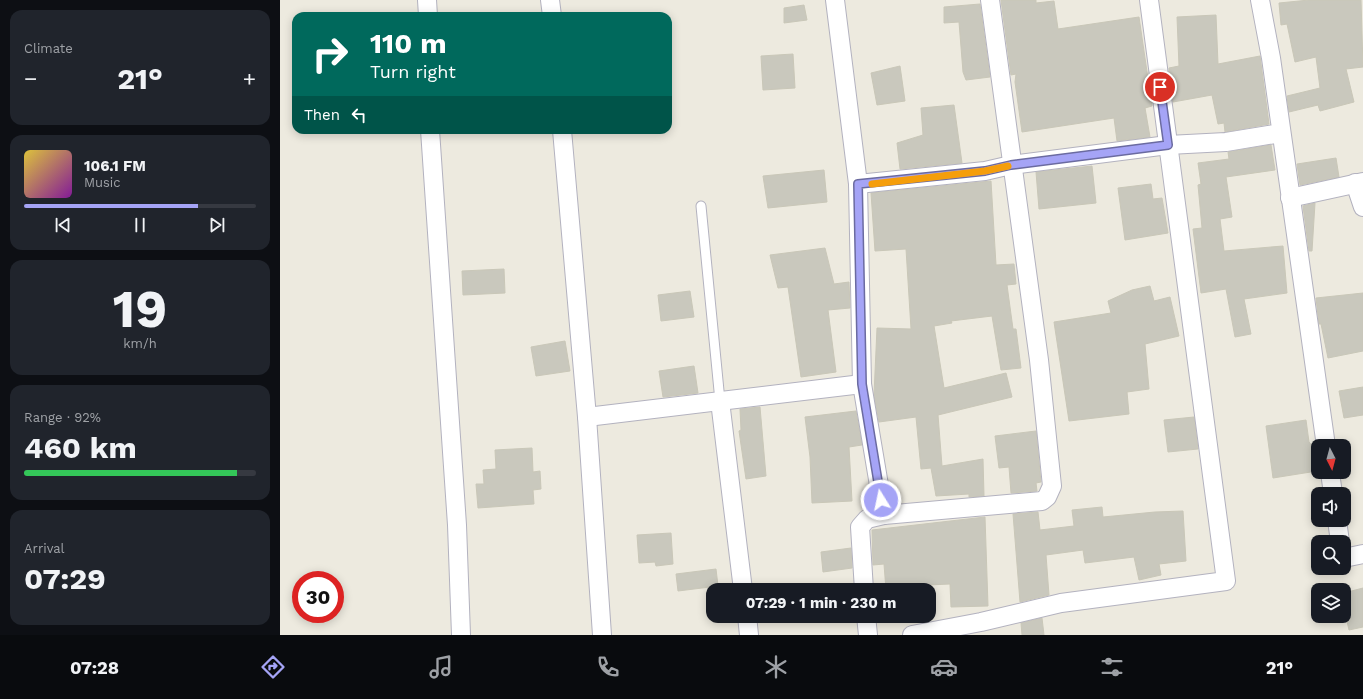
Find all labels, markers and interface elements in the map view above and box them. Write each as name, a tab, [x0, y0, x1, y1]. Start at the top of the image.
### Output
text: 110 m	[370, 27, 447, 60]
icon: right	[304, 28, 356, 80]
text: Climate	[24, 41, 73, 56]
text: 21°	[117, 61, 163, 96]
text: Turn right	[370, 61, 456, 82]
text: −	[24, 66, 37, 91]
text: +	[243, 66, 256, 91]
pin	[1143, 70, 1177, 104]
icon: arrive	[1149, 76, 1171, 98]
icon: left	[348, 104, 370, 126]
text: Then	[304, 106, 340, 124]
text: 106.1 FM	[84, 157, 146, 175]
text: Music	[84, 175, 121, 190]
icon: previous	[52, 214, 74, 236]
icon: pause	[129, 214, 151, 236]
icon: next	[206, 214, 228, 236]
text: 19	[113, 279, 167, 340]
text: km/h	[123, 336, 157, 351]
text: Range · 92%	[24, 410, 101, 425]
text: 460 km	[24, 430, 137, 465]
north arrow	[1311, 439, 1351, 479]
map controls	[1311, 439, 1351, 623]
position arrow	[860, 479, 902, 521]
button: sound	[1311, 487, 1351, 527]
button: search	[1311, 535, 1351, 575]
text: Arrival	[24, 541, 65, 556]
text: 07:29	[24, 561, 106, 596]
speed limit sign: 30	[292, 571, 344, 623]
button: layers	[1311, 583, 1351, 623]
text: 07:29 · 1 min · 230 m	[746, 594, 896, 612]
icon: directions	[259, 653, 287, 681]
icon: music	[427, 653, 455, 681]
icon: phone	[594, 653, 622, 681]
icon: climate	[762, 653, 790, 681]
icon: car	[930, 653, 958, 681]
icon: filters	[1098, 653, 1126, 681]
text: 07:28	[70, 657, 119, 678]
text: 21°	[1266, 657, 1293, 678]

